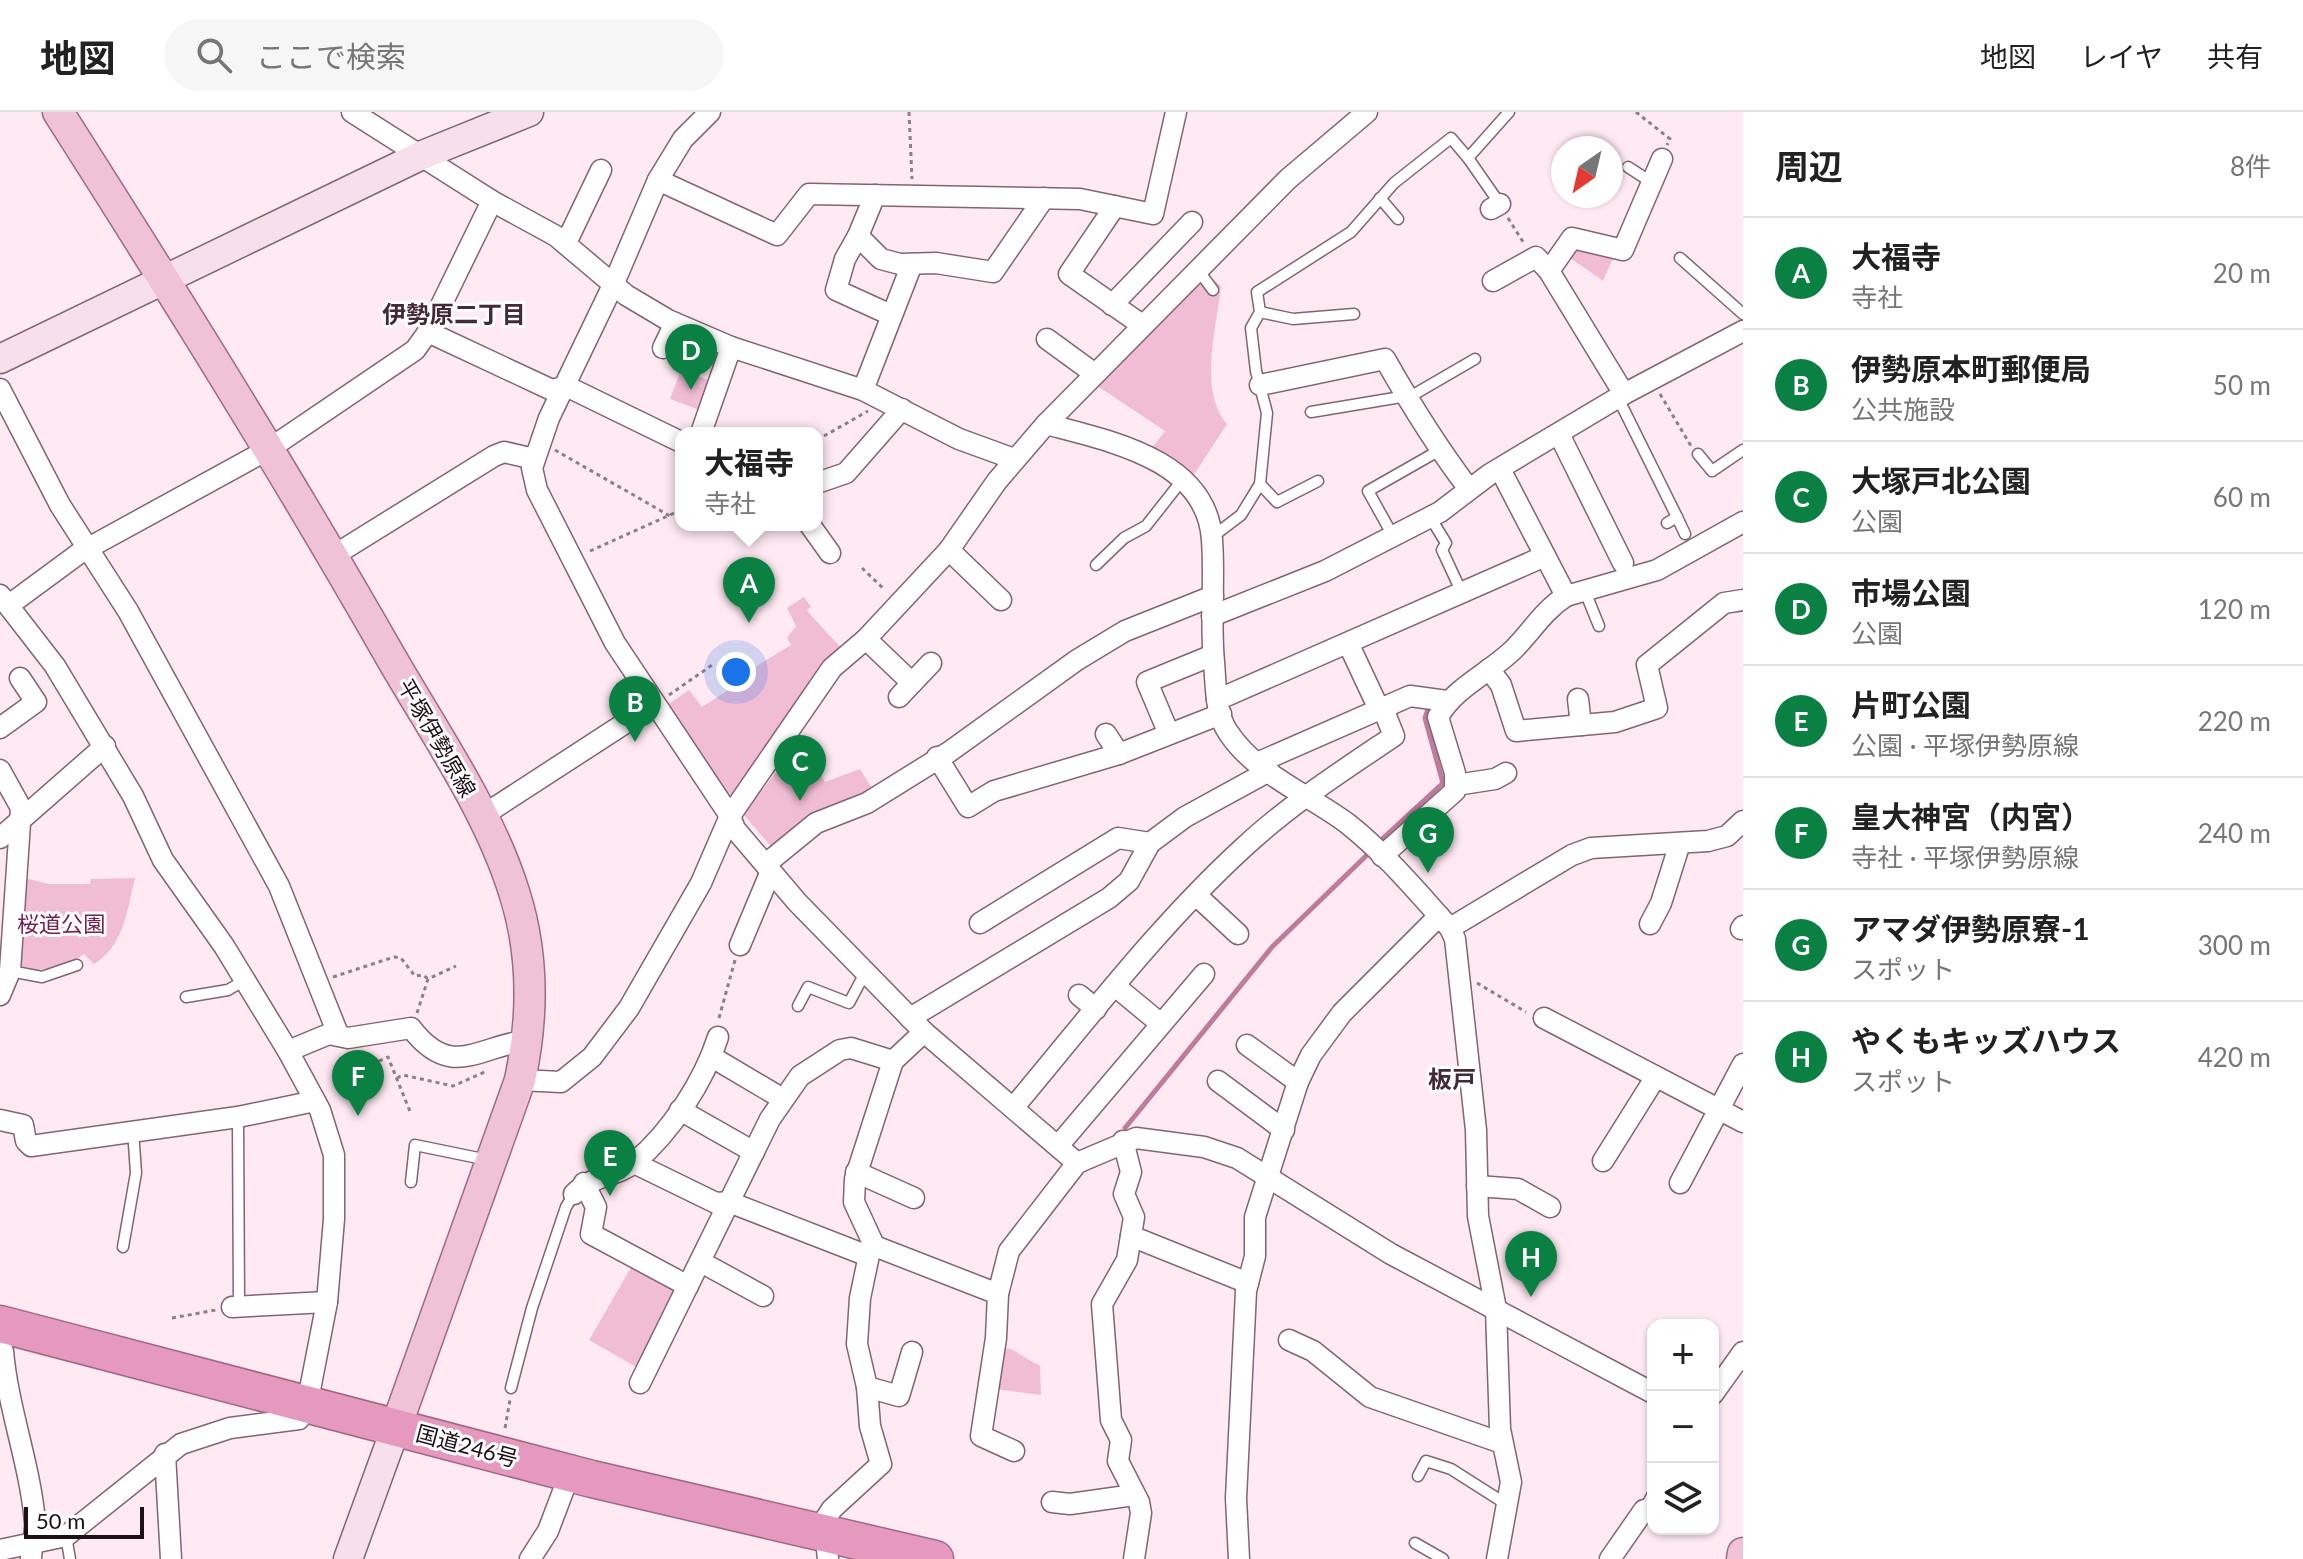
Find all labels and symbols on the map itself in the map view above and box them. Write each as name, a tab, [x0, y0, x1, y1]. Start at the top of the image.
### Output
north arrow	[1551, 136, 1623, 208]
district label: 伊勢原二丁目	[382, 299, 526, 328]
pin: D	[665, 324, 717, 390]
pin: A	[723, 557, 775, 623]
your location	[716, 652, 756, 692]
street label: 平塚伊勢原線	[393, 674, 482, 802]
pin: B	[609, 676, 661, 742]
pin: C	[774, 735, 826, 801]
pin: G	[1402, 807, 1454, 873]
park label: 桜道公園	[17, 910, 105, 937]
pin: F	[332, 1050, 384, 1116]
district label: 板戸	[1428, 1064, 1476, 1093]
pin: E	[584, 1130, 636, 1196]
pin: H	[1505, 1231, 1557, 1297]
street label: 国道246号	[413, 1419, 521, 1472]
scale bar	[24, 1503, 144, 1539]

